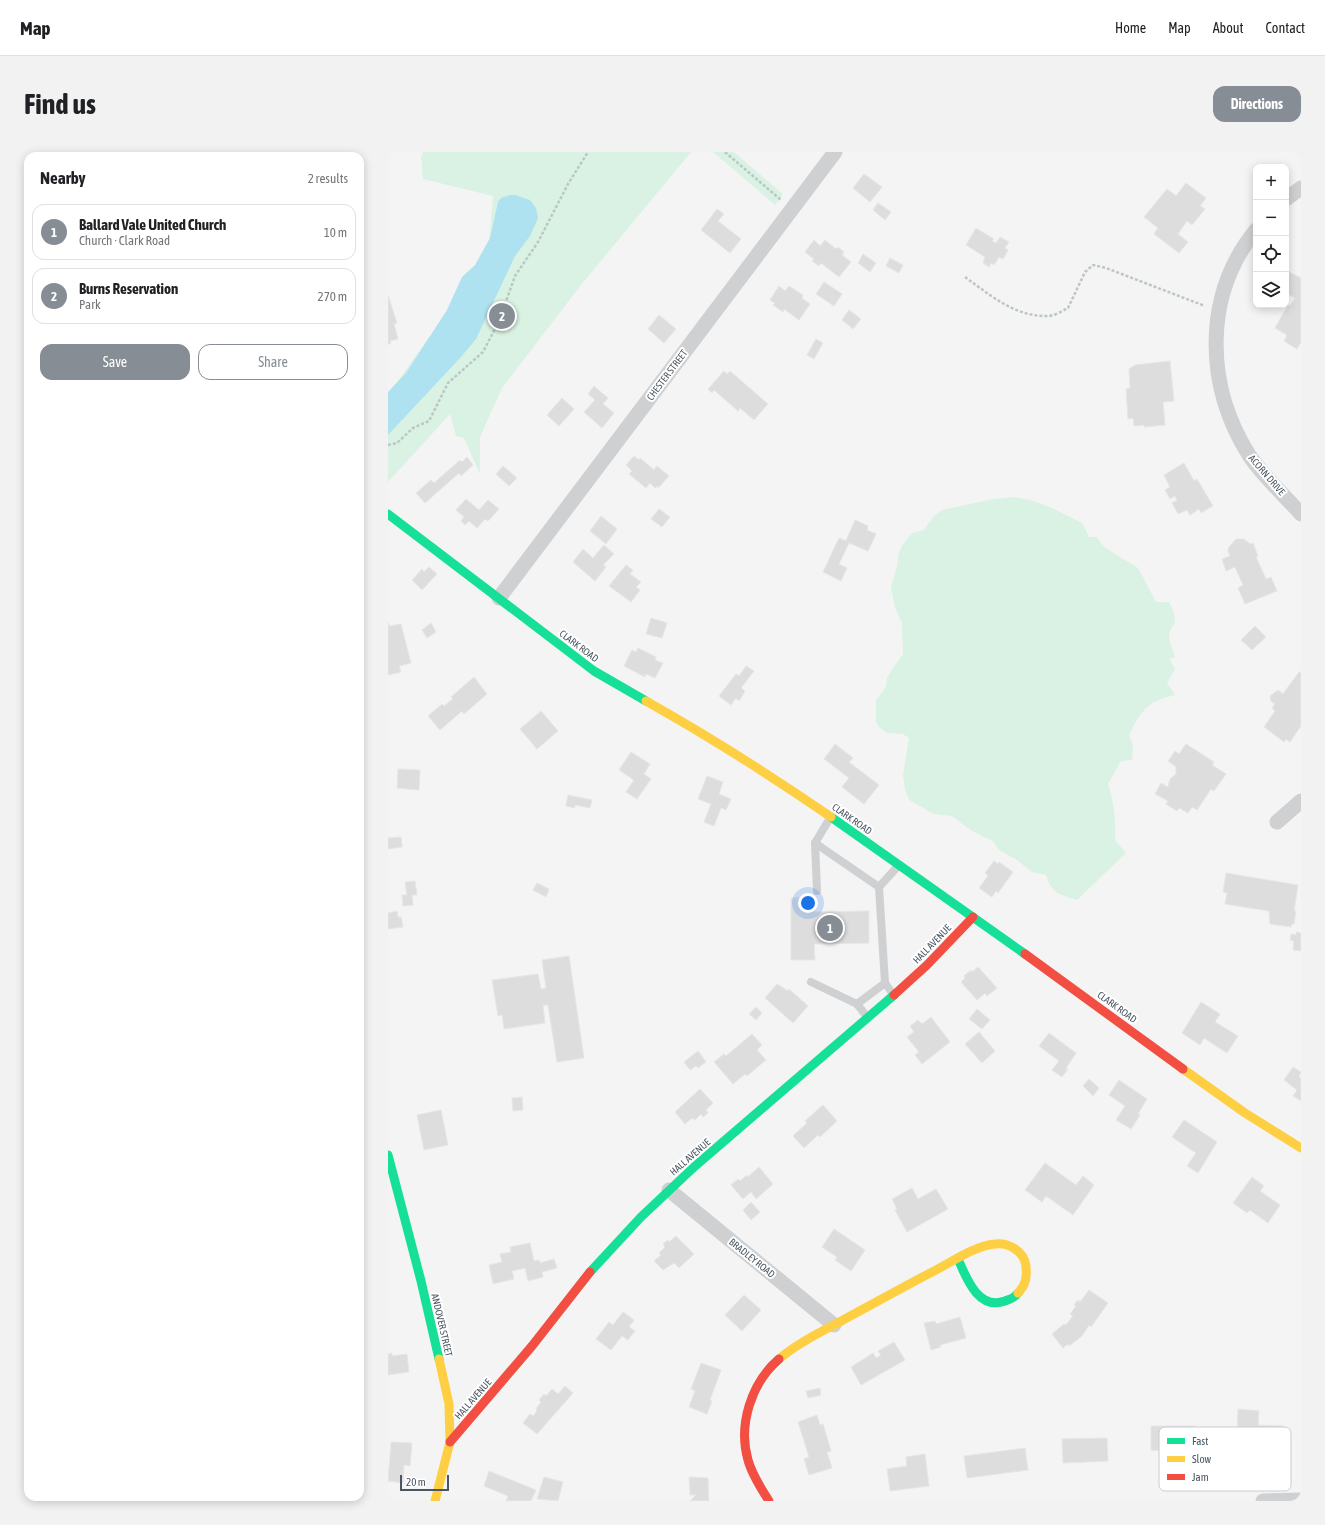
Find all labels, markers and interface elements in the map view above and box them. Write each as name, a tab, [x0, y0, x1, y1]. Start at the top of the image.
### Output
text: Map	[20, 17, 51, 39]
text: Home	[1115, 20, 1146, 36]
text: Map	[1168, 20, 1191, 36]
text: About	[1213, 20, 1244, 36]
text: Contact	[1266, 20, 1305, 36]
button: Directions	[1213, 86, 1301, 122]
text: Find us	[24, 88, 96, 120]
map controls	[1253, 164, 1289, 308]
button: +	[1253, 164, 1289, 200]
text: Nearby	[40, 168, 86, 188]
text: 2 results	[308, 171, 348, 186]
button: −	[1253, 200, 1289, 236]
text: Ballard Vale United Church	[79, 216, 226, 233]
text: 1	[51, 225, 57, 240]
text: 10 m	[324, 225, 347, 240]
text: Church · Clark Road	[79, 233, 170, 248]
button: locate	[1253, 236, 1289, 272]
button: layers	[1253, 272, 1289, 308]
text: Burns Reservation	[79, 280, 178, 297]
text: 2	[51, 289, 57, 304]
text: 270 m	[318, 289, 347, 304]
text: Park	[79, 297, 101, 312]
pin: 2	[489, 301, 515, 331]
button: Save	[40, 344, 190, 380]
button: Share	[198, 344, 348, 380]
street label: CHESTER STREET	[644, 347, 690, 402]
street label: ACORN DRIVE	[1247, 453, 1288, 498]
street label: CLARK ROAD	[557, 628, 601, 664]
street label: CLARK ROAD	[830, 801, 874, 837]
your location	[798, 893, 818, 913]
pin: 1	[817, 913, 843, 943]
street label: HALL AVENUE	[911, 922, 954, 966]
street label: CLARK ROAD	[1095, 989, 1139, 1025]
street label: HALL AVENUE	[668, 1136, 713, 1177]
street label: BRADLEY ROAD	[727, 1236, 777, 1280]
street label: ANDOVER STREET	[429, 1292, 455, 1358]
street label: HALL AVENUE	[453, 1376, 494, 1421]
legend	[1159, 1427, 1291, 1491]
text: Fast	[1192, 1435, 1208, 1447]
text: Slow	[1192, 1453, 1211, 1465]
text: Jam	[1192, 1471, 1209, 1483]
scale bar	[400, 1473, 449, 1492]
text: 20 m	[406, 1476, 426, 1488]

